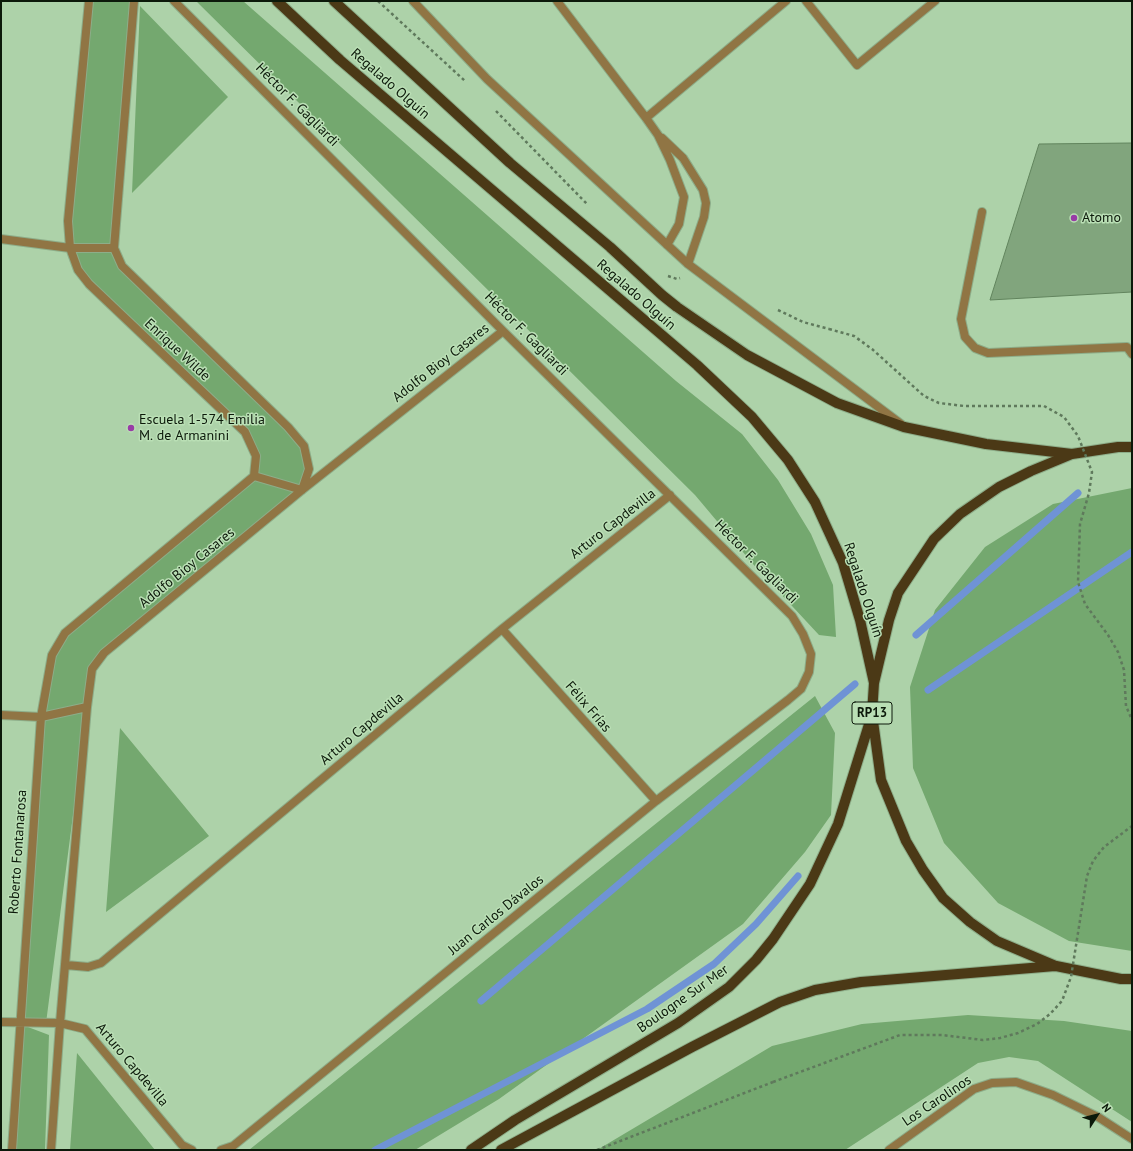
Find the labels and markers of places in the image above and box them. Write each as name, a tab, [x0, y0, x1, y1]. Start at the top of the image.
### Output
place label: Atomo	[1082, 210, 1121, 226]
marker: Atomo	[1069, 213, 1079, 223]
place label: Escuela 1-574 Emilia M. de Armanini	[139, 412, 265, 444]
marker: Escuela 1-574 Emilia M. de Armanini	[126, 423, 136, 433]

